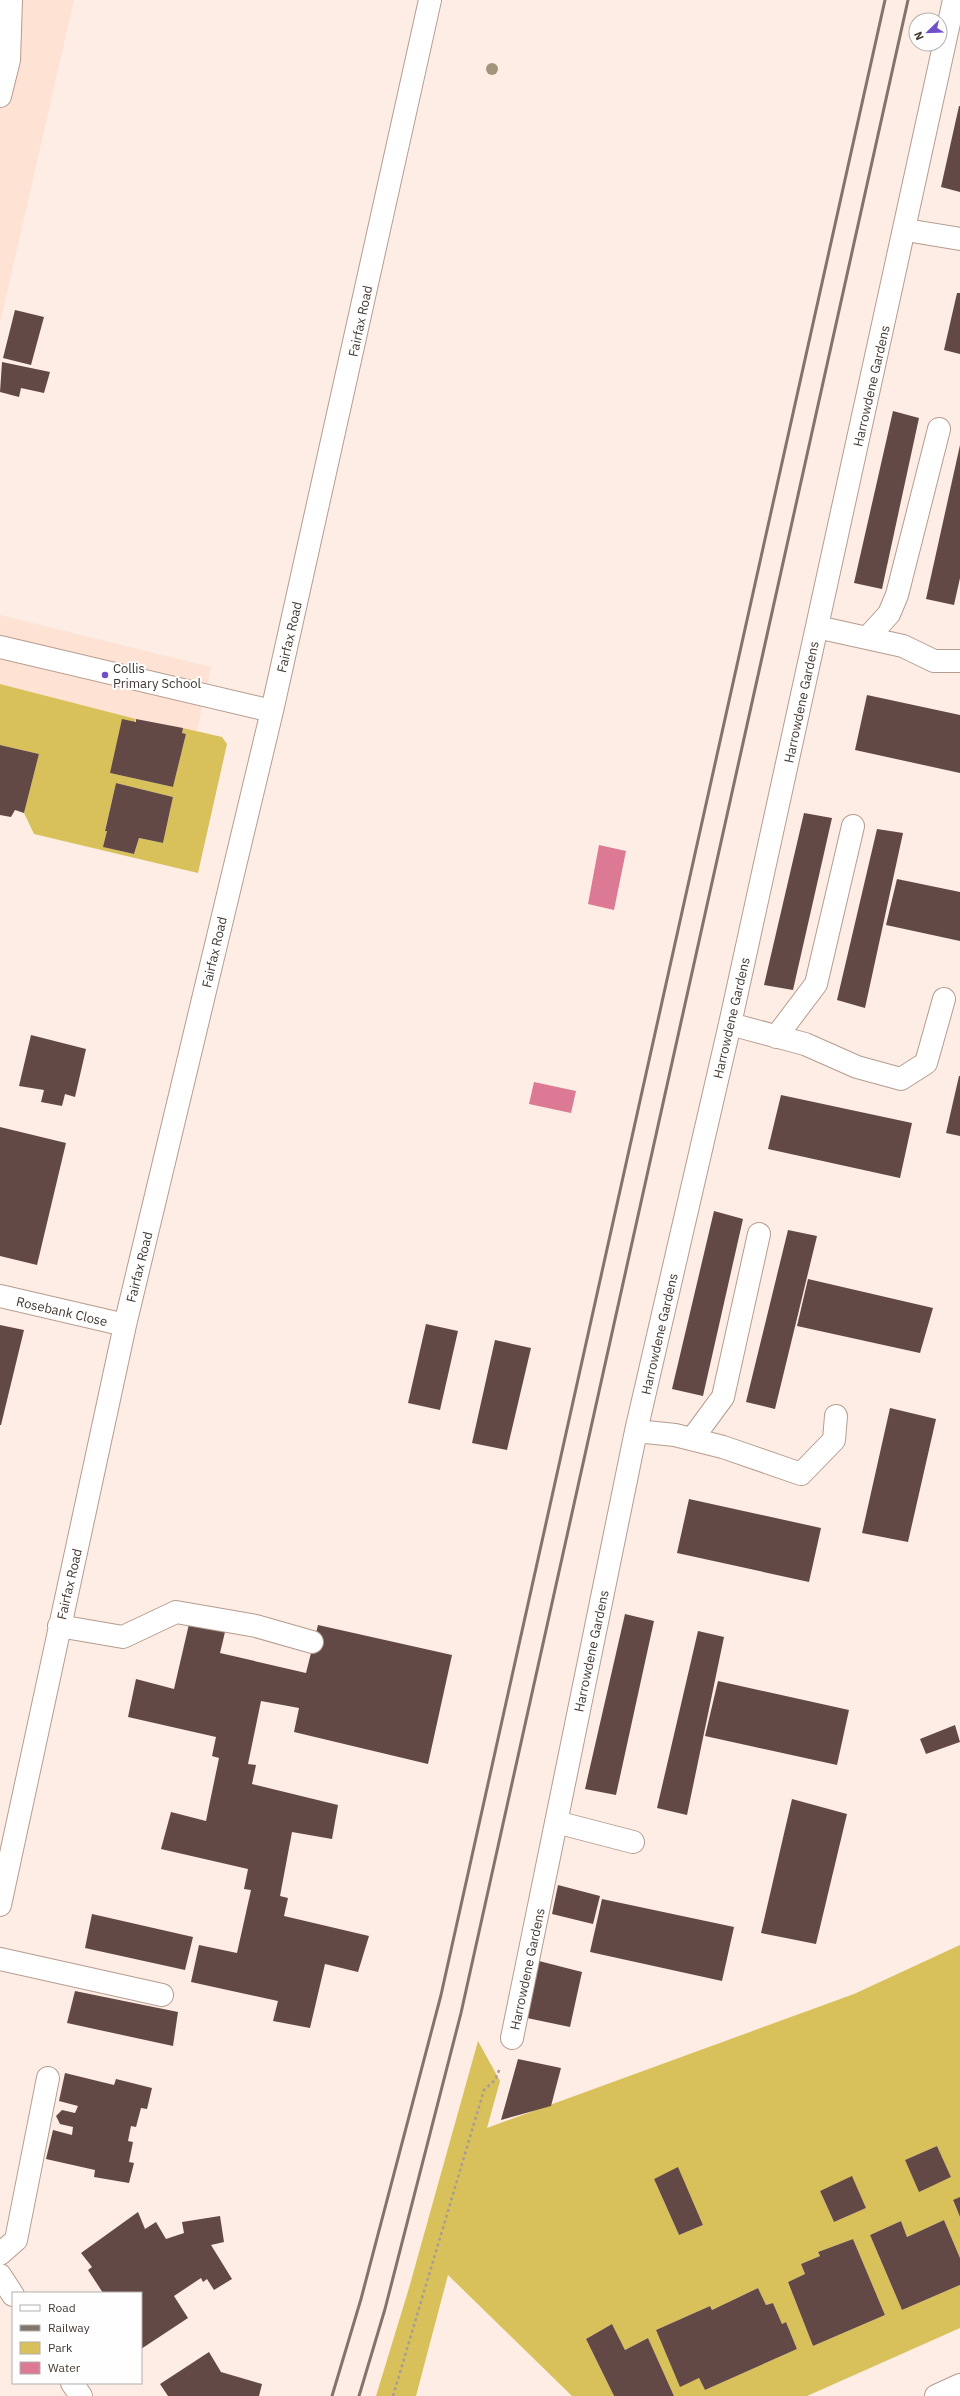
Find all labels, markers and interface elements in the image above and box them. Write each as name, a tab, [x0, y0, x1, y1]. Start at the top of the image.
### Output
north arrow	[908, 12, 948, 52]
text: N	[911, 29, 927, 42]
street label: Fairfax Road	[345, 284, 376, 358]
street label: Harrowdene Gardens	[849, 324, 894, 448]
street label: Fairfax Road	[273, 600, 306, 674]
street label: Harrowdene Gardens	[780, 640, 823, 765]
place label: Collis Primary School	[113, 660, 202, 692]
marker: Collis Primary School	[100, 670, 110, 680]
street label: Fairfax Road	[198, 915, 231, 989]
street label: Harrowdene Gardens	[709, 956, 754, 1080]
street label: Fairfax Road	[122, 1230, 156, 1304]
street label: Harrowdene Gardens	[637, 1272, 682, 1396]
street label: Rosebank Close	[15, 1293, 109, 1330]
street label: Fairfax Road	[53, 1547, 86, 1621]
street label: Harrowdene Gardens	[570, 1589, 613, 1714]
street label: Harrowdene Gardens	[506, 1907, 549, 2032]
legend	[12, 2292, 142, 2384]
text: Road	[48, 2300, 76, 2315]
text: Railway	[48, 2320, 90, 2335]
text: Park	[48, 2340, 73, 2355]
text: Water	[48, 2360, 81, 2375]

